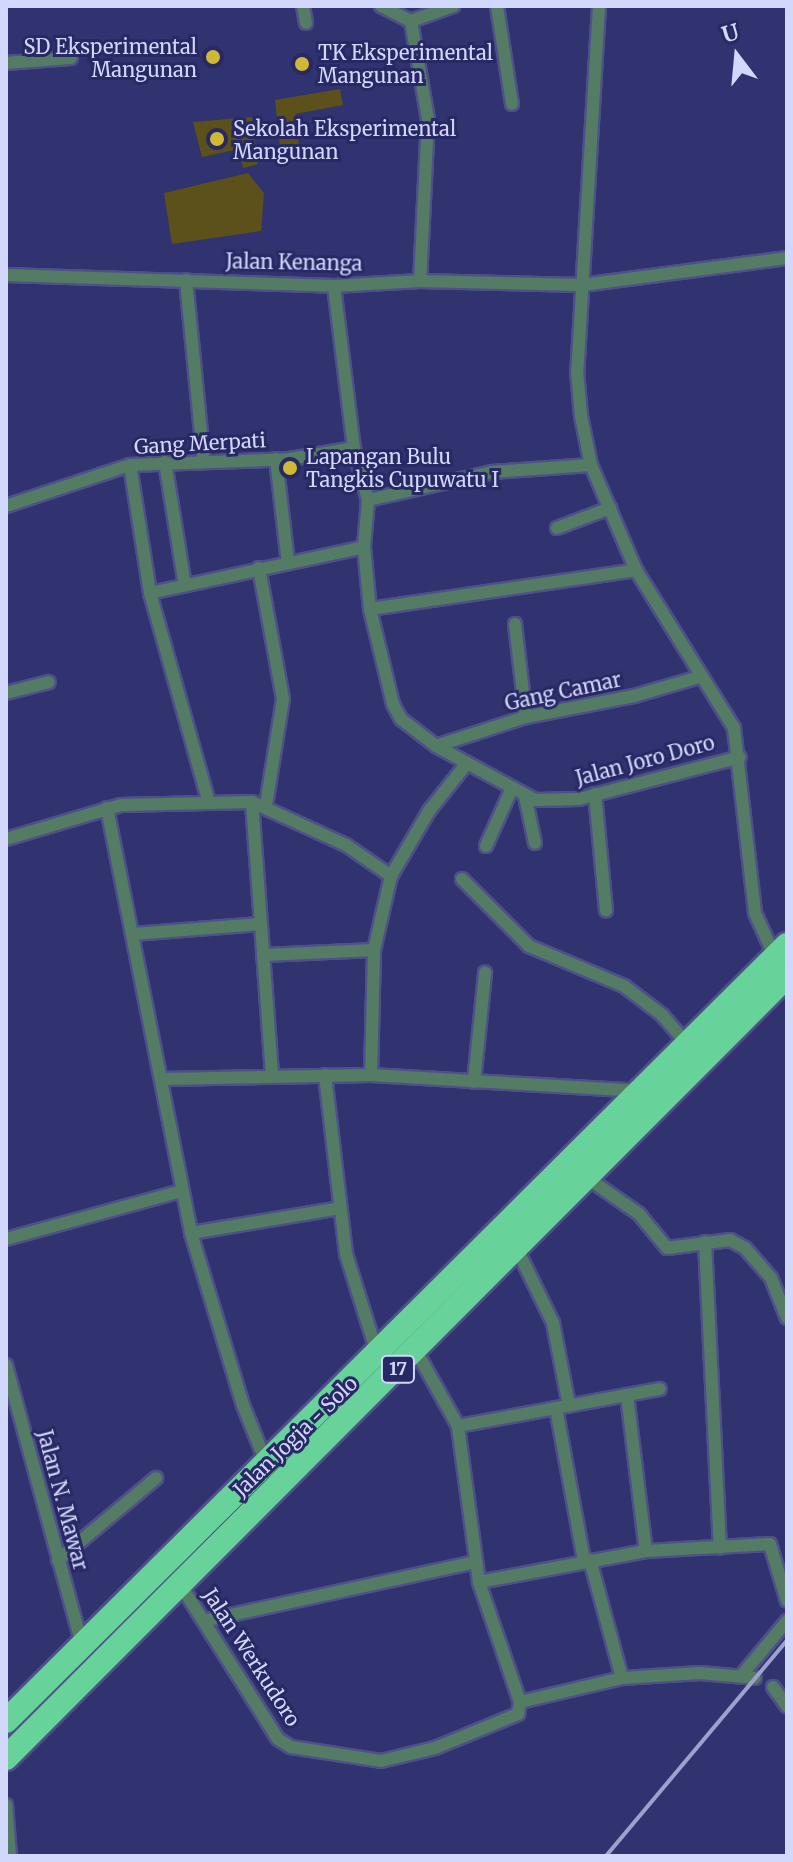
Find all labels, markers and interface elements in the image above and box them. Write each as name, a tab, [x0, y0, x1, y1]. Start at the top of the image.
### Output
north arrow	[697, 16, 777, 96]
text: U	[719, 17, 742, 49]
place label: SD Eksperimental Mangunan	[24, 34, 197, 81]
place label: TK Eksperimental Mangunan	[318, 40, 493, 87]
marker: SD Eksperimental Mangunan	[204, 48, 222, 66]
marker: TK Eksperimental Mangunan	[293, 55, 311, 73]
place label: Sekolah Eksperimental Mangunan	[233, 116, 456, 163]
marker: Sekolah Eksperimental Mangunan	[208, 130, 226, 148]
street label: Jalan Kenanga	[225, 249, 363, 275]
street label: Gang Merpati	[134, 428, 266, 458]
place label: Lapangan Bulu Tangkis Cupuwatu I	[306, 444, 499, 491]
marker: Lapangan Bulu Tangkis Cupuwatu I	[281, 459, 299, 477]
street label: Gang Camar	[503, 667, 623, 715]
street label: Jalan Joro Doro	[573, 730, 717, 790]
road number: 17	[380, 1355, 416, 1383]
street label: Jalan Jogja - Solo	[228, 1371, 362, 1501]
street label: Jalan N. Mawar	[33, 1427, 93, 1573]
street label: Jalan Werkudoro	[199, 1584, 305, 1730]

